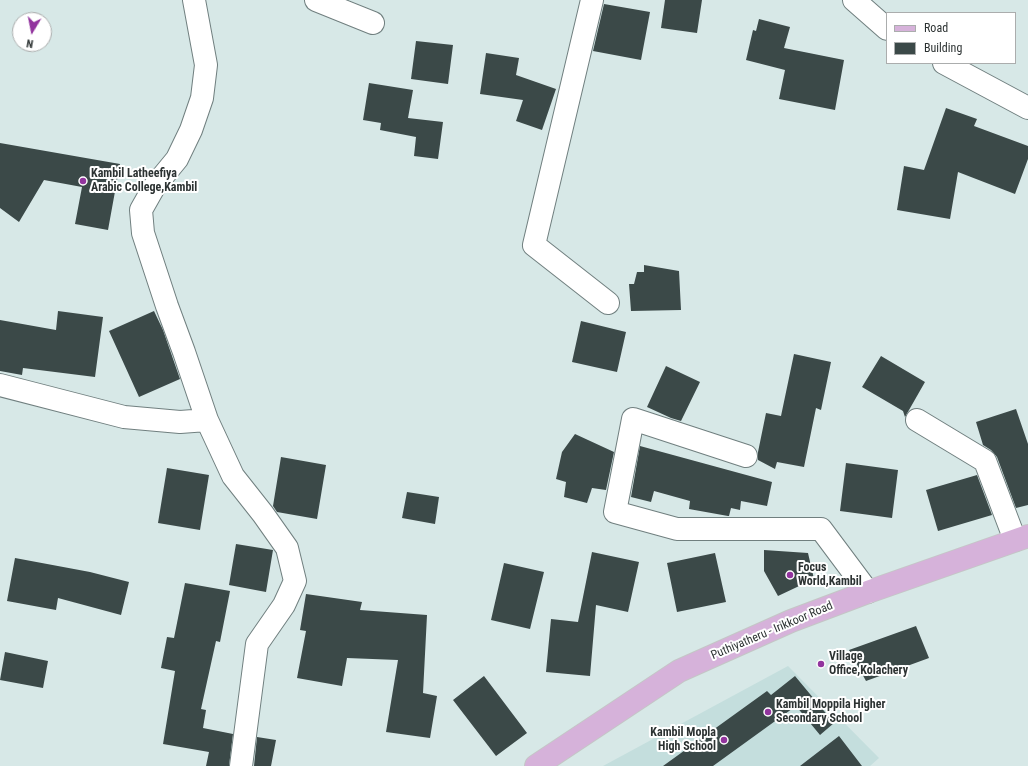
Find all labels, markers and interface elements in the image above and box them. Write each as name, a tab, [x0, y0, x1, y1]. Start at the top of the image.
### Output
north arrow	[12, 12, 52, 52]
legend	[886, 12, 1016, 64]
text: Road	[924, 21, 948, 35]
text: N	[26, 36, 34, 50]
text: Building	[924, 41, 962, 55]
place label: Kambil Latheefiya Arabic College,Kambil	[91, 167, 197, 195]
marker: Kambil Latheefiya Arabic College,Kambil	[78, 176, 88, 186]
place label: Focus World,Kambil	[798, 561, 862, 589]
marker: Focus World,Kambil	[785, 570, 795, 580]
street label: Puthiyatheru - Irikkoor Road	[709, 599, 835, 663]
place label: Village Office,Kolachery	[829, 650, 908, 678]
marker: Village Office,Kolachery	[816, 659, 826, 669]
place label: Kambil Moppila Higher Secondary School	[776, 698, 885, 726]
marker: Kambil Moppila Higher Secondary School	[763, 707, 773, 717]
place label: Kambil Mopla High School	[650, 726, 716, 754]
marker: Kambil Mopla High School	[719, 735, 729, 745]

